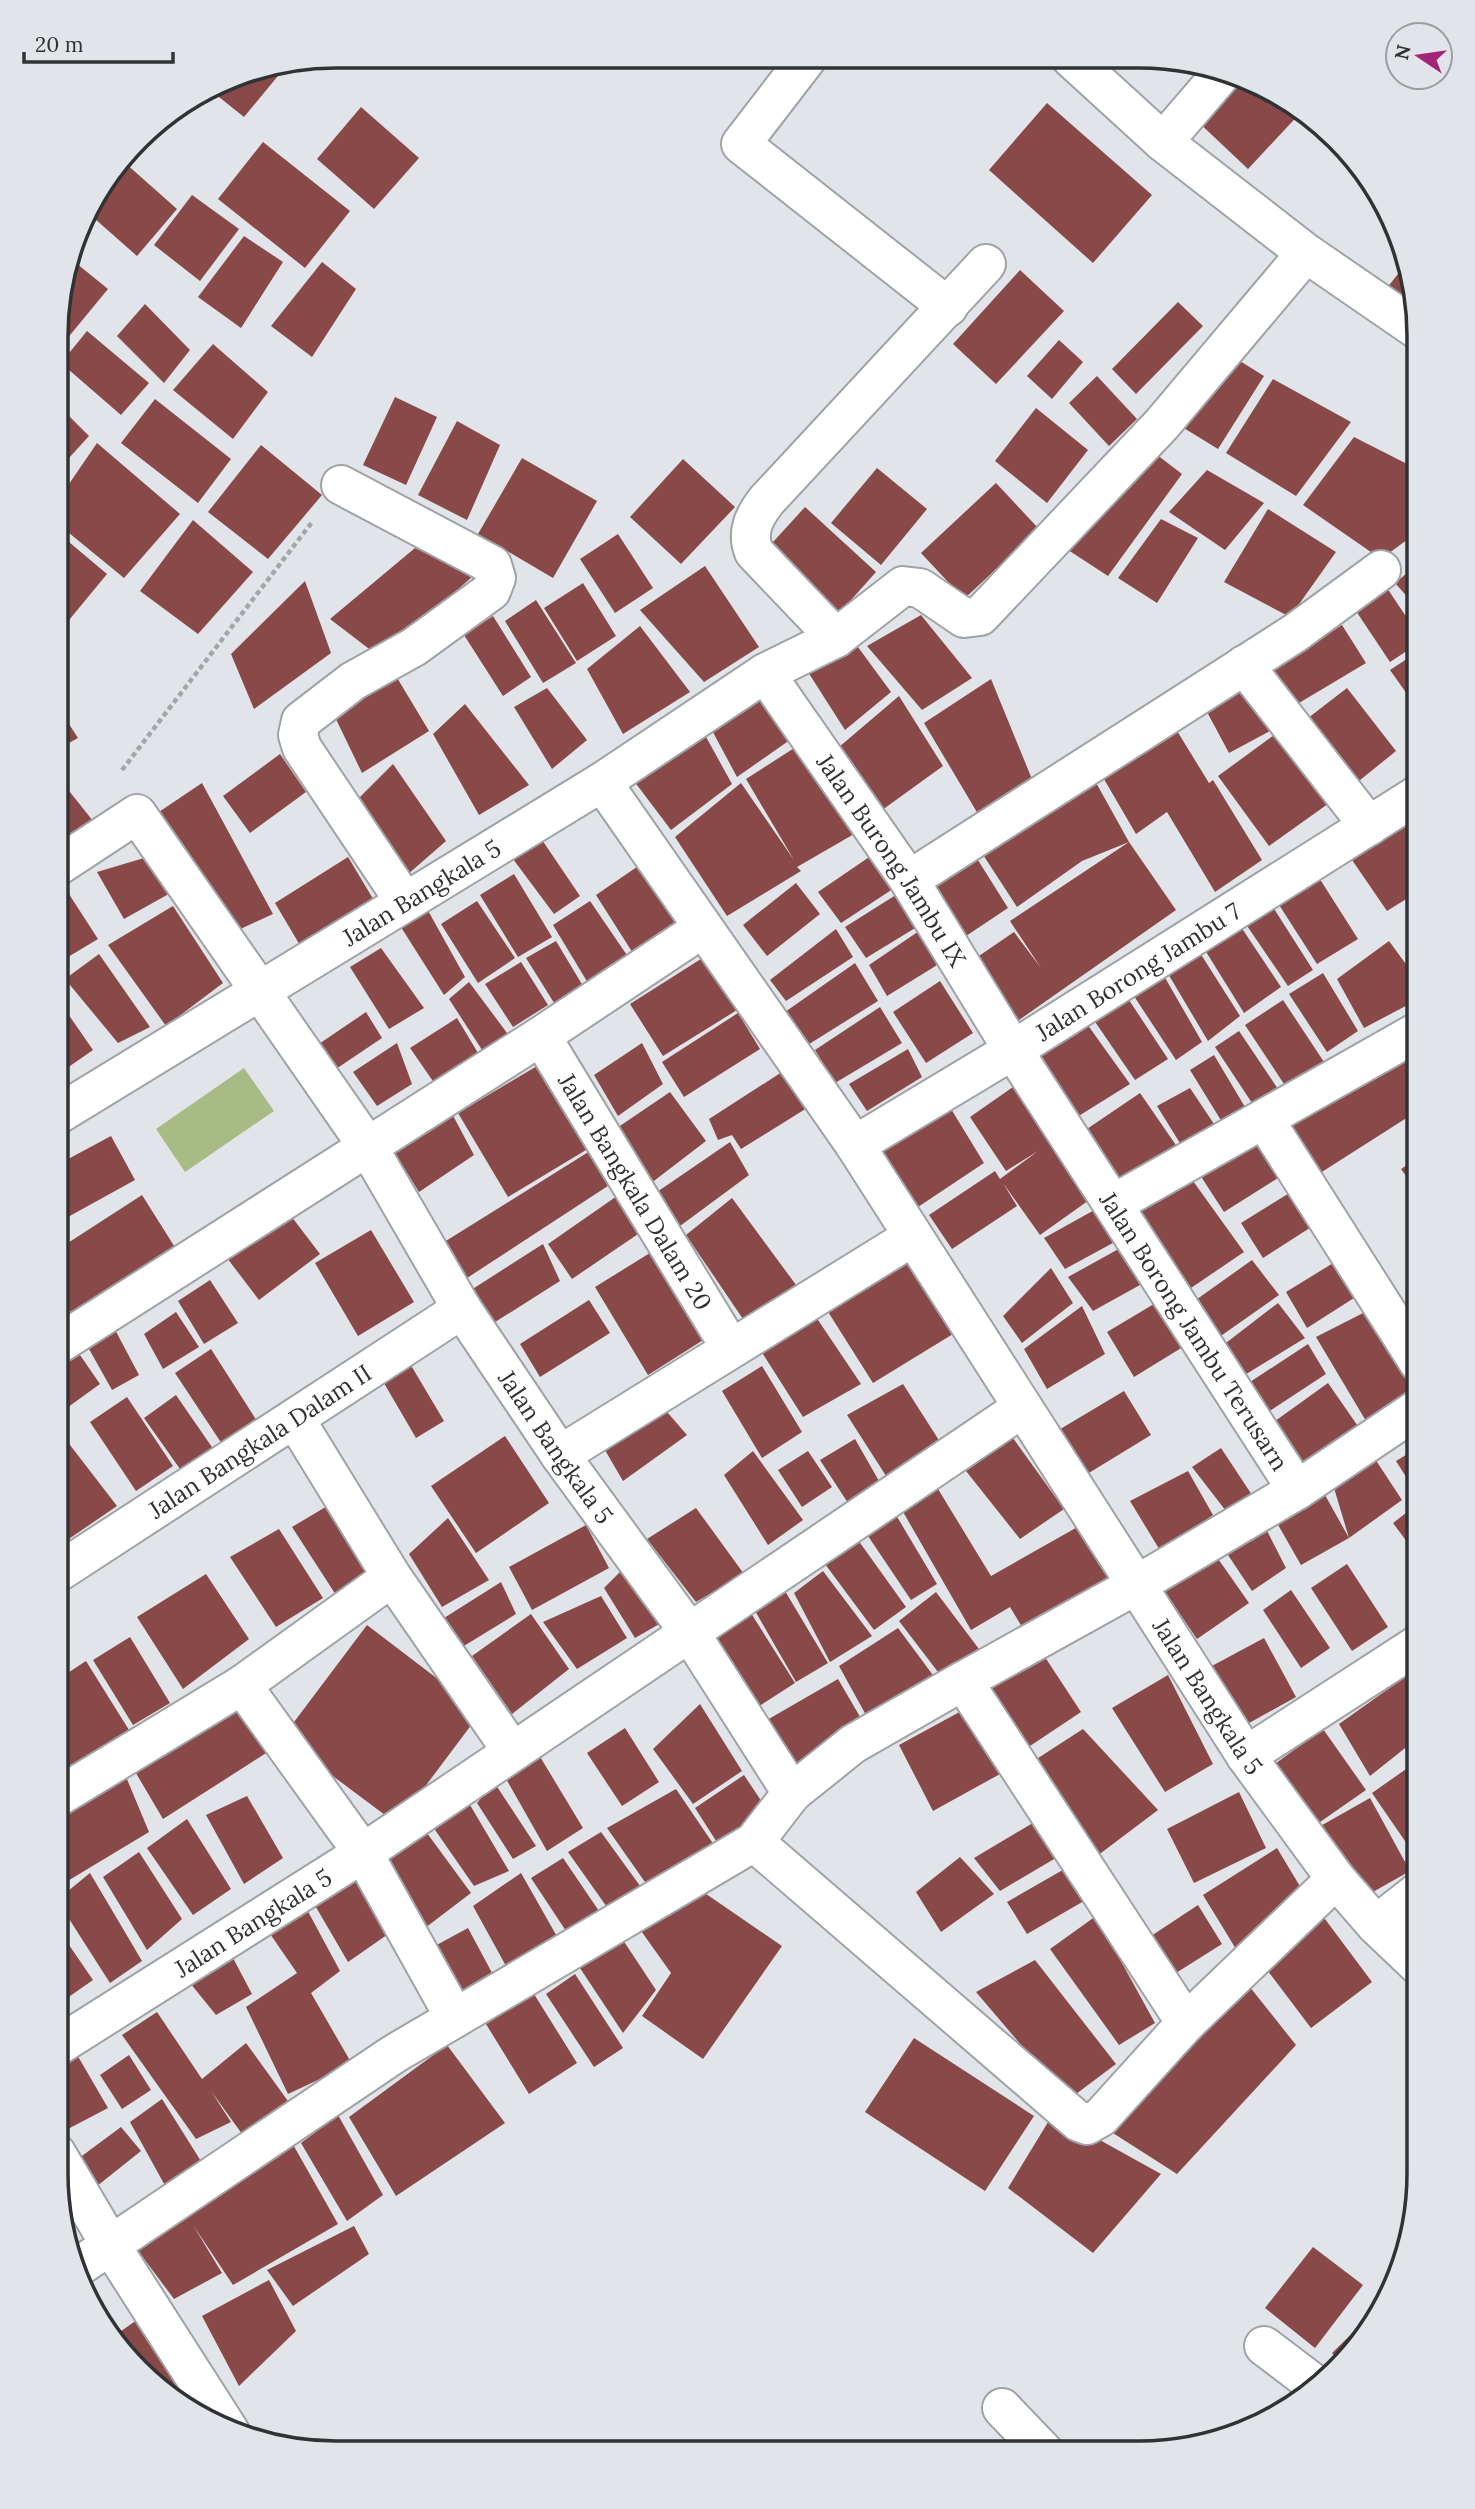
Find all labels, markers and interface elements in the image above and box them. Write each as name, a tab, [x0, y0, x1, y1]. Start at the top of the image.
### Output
scale bar	[24, 21, 173, 65]
north arrow	[1384, 21, 1454, 91]
text: 20 m	[35, 31, 84, 58]
text: N	[1389, 42, 1416, 62]
street label: Jalan Burong Jambu IX	[810, 747, 974, 972]
street label: Jalan Bangkala 5	[336, 832, 506, 953]
street label: Jalan Borong Jambu 7	[1029, 895, 1246, 1048]
street label: Jalan Bangkala Dalam 20	[551, 1067, 719, 1316]
street label: Jalan Borong Jambu Terusarn	[1093, 1185, 1296, 1476]
street label: Jalan Bangkala Dalam II	[142, 1357, 377, 1525]
street label: Jalan Bangkala 5	[491, 1363, 620, 1530]
street label: Jalan Bangkala 5	[1146, 1611, 1270, 1781]
street label: Jalan Bangkala 5	[168, 1861, 337, 1984]

